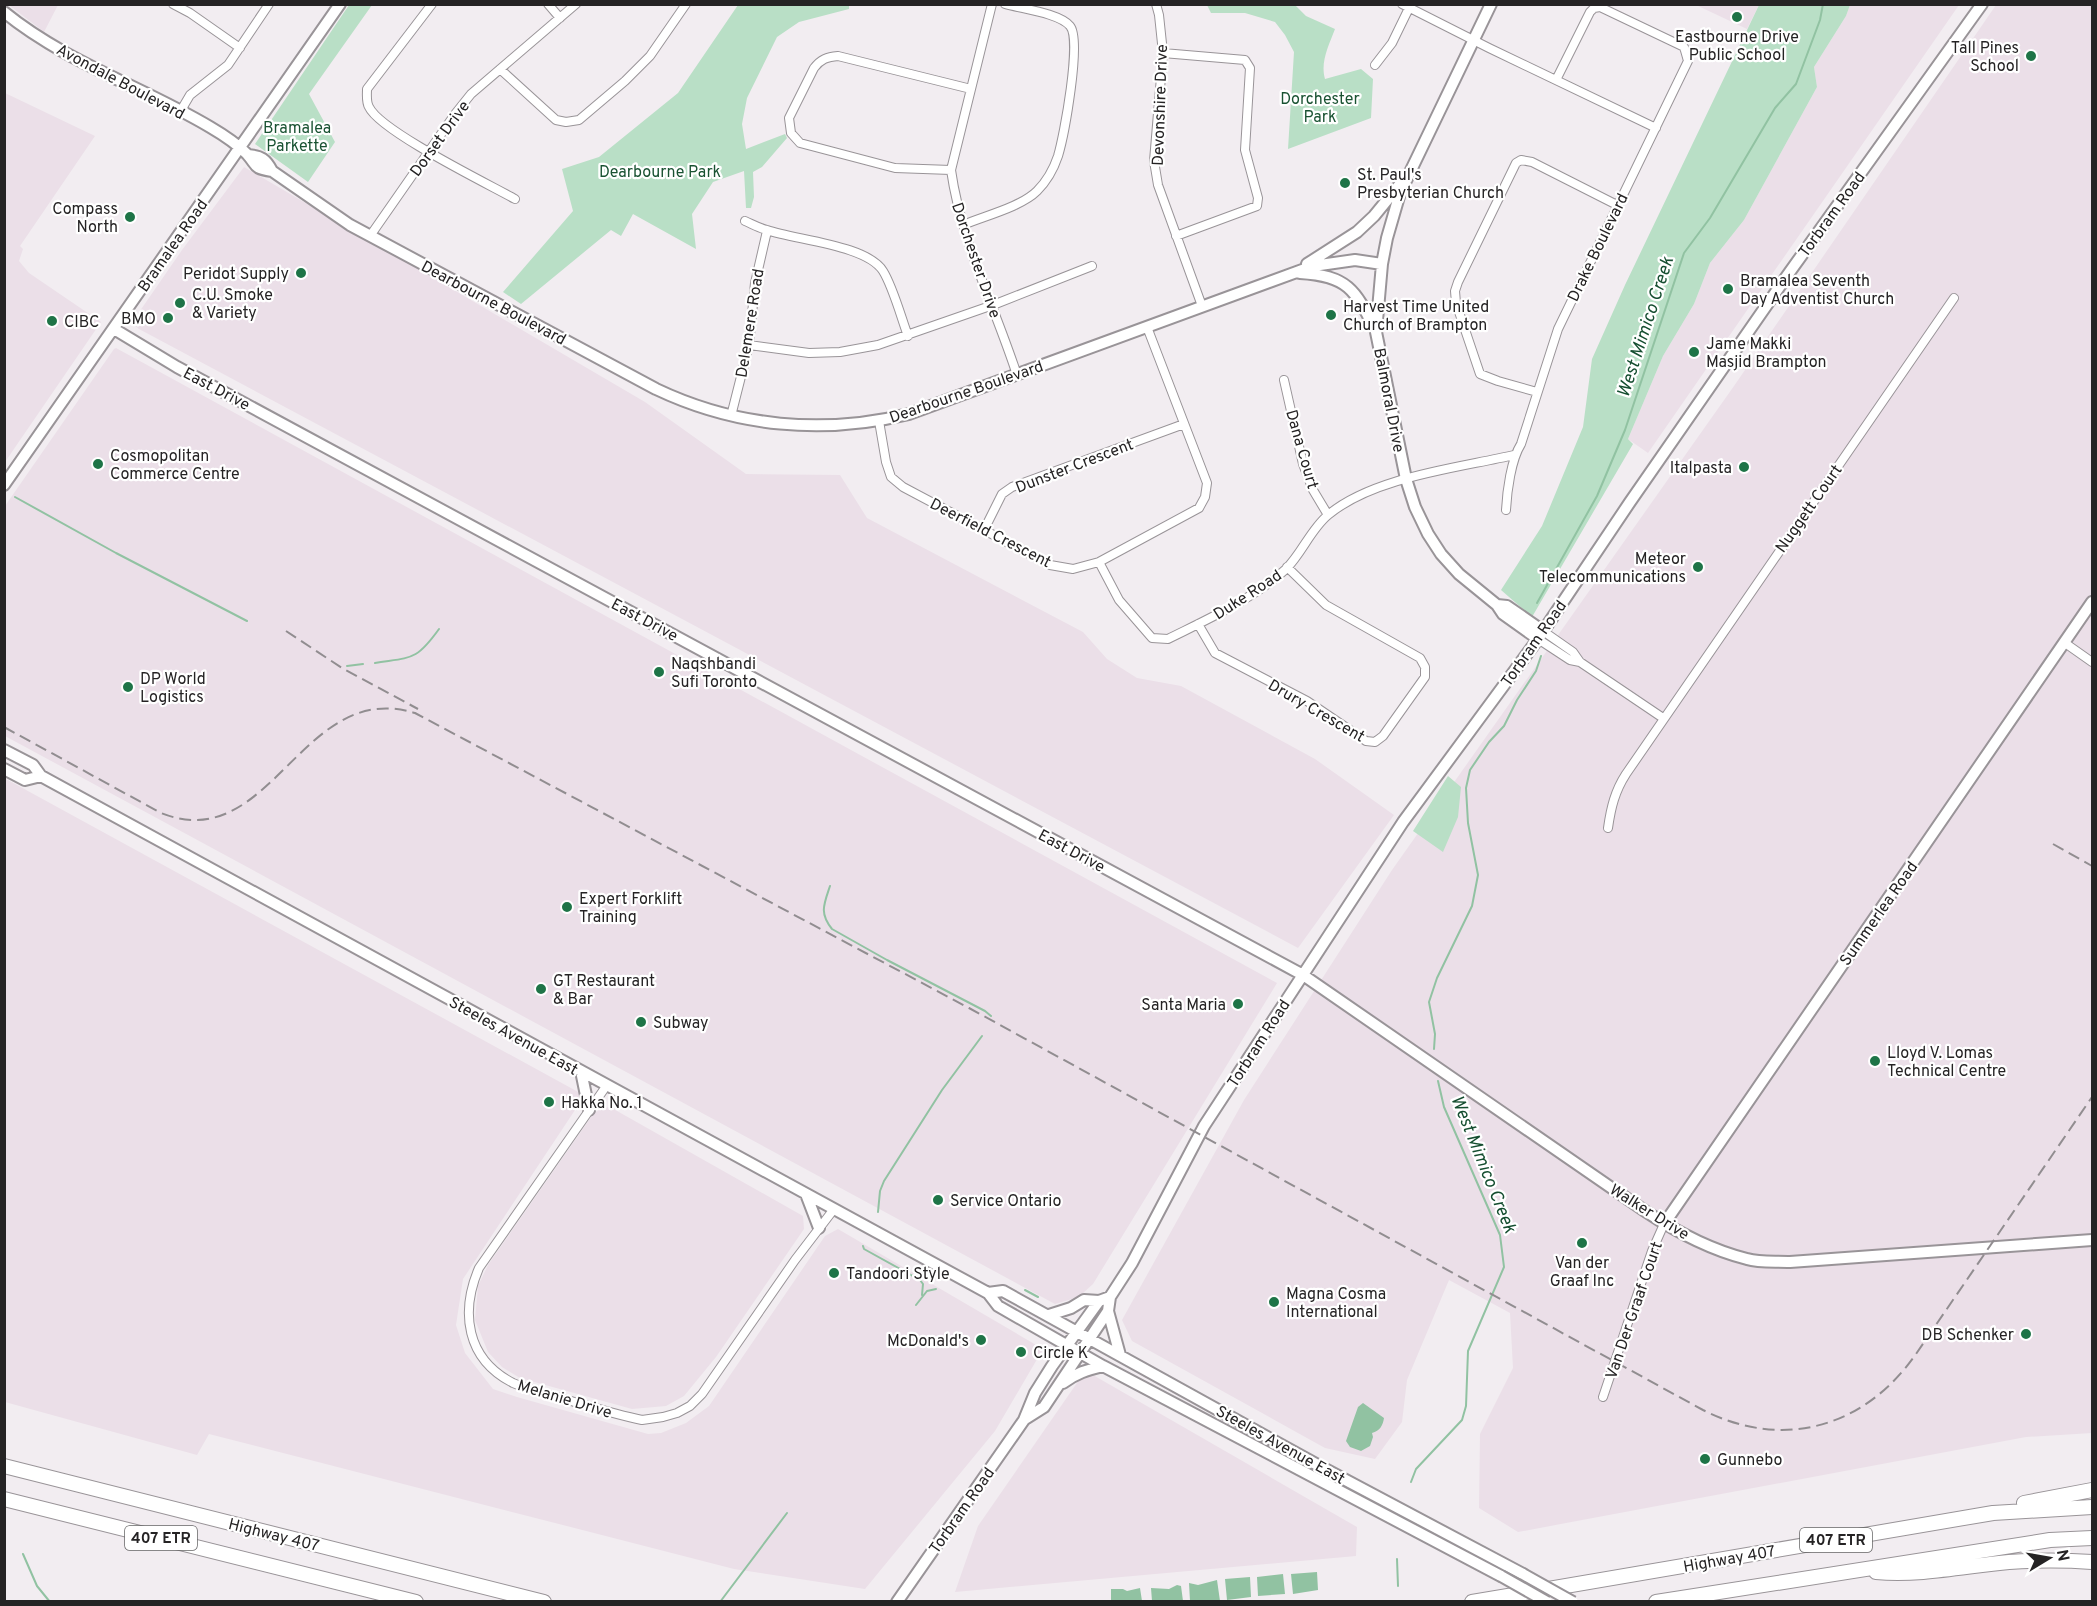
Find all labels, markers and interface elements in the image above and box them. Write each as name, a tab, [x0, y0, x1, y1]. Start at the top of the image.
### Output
marker: Eastbourne Drive Public School	[1730, 10, 1744, 24]
place label: Eastbourne Drive Public School	[1675, 28, 1799, 66]
place label: Tall Pines School	[1951, 39, 2019, 77]
street label: Avondale Boulevard	[52, 40, 188, 125]
street label: Devonshire Drive	[1149, 44, 1173, 166]
marker: Tall Pines School	[2024, 49, 2038, 63]
park label: Dorchester Park	[1280, 90, 1360, 128]
street label: Dorset Drive	[406, 97, 475, 181]
park label: Bramalea Parkette	[263, 119, 331, 157]
park label: Dearbourne Park	[599, 163, 721, 183]
place label: St. Paul's Presbyterian Church	[1357, 166, 1504, 204]
street label: Torbram Road	[1795, 169, 1870, 262]
marker: St. Paul's Presbyterian Church	[1338, 176, 1352, 190]
street label: Drake Boulevard	[1564, 190, 1634, 305]
street label: Bramalea Road	[134, 196, 213, 297]
place label: Compass North	[52, 200, 118, 238]
street label: Dorchester Drive	[946, 200, 1004, 321]
marker: Compass North	[123, 210, 137, 224]
water label: West Mimico Creek	[1613, 253, 1680, 401]
street label: Dearbourne Boulevard	[417, 257, 569, 351]
place label: Peridot Supply	[183, 265, 289, 285]
marker: Peridot Supply	[294, 266, 308, 280]
street label: Delemere Road	[732, 267, 769, 379]
place label: Bramalea Seventh Day Adventist Church	[1740, 272, 1894, 310]
marker: Bramalea Seventh Day Adventist Church	[1721, 282, 1735, 296]
place label: C.U. Smoke & Variety	[192, 286, 273, 324]
marker: C.U. Smoke & Variety	[173, 296, 187, 310]
place label: Harvest Time United Church of Brampton	[1343, 298, 1489, 336]
marker: Harvest Time United Church of Brampton	[1324, 308, 1338, 322]
place label: BMO	[121, 310, 156, 330]
marker: BMO	[161, 311, 175, 325]
place label: CIBC	[64, 313, 99, 333]
marker: CIBC	[45, 314, 59, 328]
place label: Jame Makki Masjid Brampton	[1706, 335, 1827, 373]
marker: Jame Makki Masjid Brampton	[1687, 345, 1701, 359]
street label: Balmoral Drive	[1368, 346, 1408, 454]
street label: Dearbourne Boulevard	[887, 357, 1046, 429]
street label: East Drive	[179, 364, 253, 416]
street label: Dana Court	[1280, 408, 1322, 491]
street label: Dunster Crescent	[1013, 435, 1137, 499]
place label: Cosmopolitan Commerce Centre	[110, 447, 240, 485]
marker: Cosmopolitan Commerce Centre	[91, 457, 105, 471]
place label: Italpasta	[1670, 459, 1732, 479]
marker: Italpasta	[1737, 460, 1751, 474]
street label: Nuggett Court	[1772, 461, 1847, 557]
street label: Deerfield Crescent	[926, 495, 1054, 573]
place label: Meteor Telecommunications	[1539, 550, 1686, 588]
marker: Meteor Telecommunications	[1691, 560, 1705, 574]
street label: Duke Road	[1210, 566, 1286, 625]
street label: East Drive	[607, 595, 681, 647]
street label: Torbram Road	[1498, 597, 1572, 691]
place label: Naqshbandi Sufi Toronto	[671, 655, 757, 693]
marker: Naqshbandi Sufi Toronto	[652, 665, 666, 679]
place label: DP World Logistics	[140, 670, 206, 708]
street label: Drury Crescent	[1264, 676, 1368, 748]
marker: DP World Logistics	[121, 680, 135, 694]
street label: East Drive	[1034, 826, 1108, 878]
street label: Summerlea Road	[1836, 858, 1923, 970]
place label: Expert Forklift Training	[579, 890, 682, 928]
marker: Expert Forklift Training	[560, 900, 574, 914]
place label: GT Restaurant & Bar	[553, 972, 655, 1010]
marker: GT Restaurant & Bar	[534, 982, 548, 996]
street label: Steeles Avenue East	[445, 993, 581, 1081]
place label: Santa Maria	[1141, 996, 1226, 1016]
street label: Torbram Road	[1224, 996, 1295, 1092]
marker: Santa Maria	[1231, 997, 1245, 1011]
place label: Subway	[653, 1014, 709, 1034]
marker: Subway	[634, 1015, 648, 1029]
place label: Lloyd V. Lomas Technical Centre	[1887, 1044, 2006, 1082]
marker: Lloyd V. Lomas Technical Centre	[1868, 1054, 1882, 1068]
water label: West Mimico Creek	[1445, 1092, 1521, 1238]
place label: Hakka No. 1	[561, 1094, 642, 1114]
marker: Hakka No. 1	[542, 1095, 556, 1109]
street label: Walker Drive	[1605, 1180, 1693, 1245]
place label: Service Ontario	[950, 1192, 1061, 1212]
marker: Service Ontario	[931, 1193, 945, 1207]
marker: Van der Graaf Inc	[1575, 1236, 1589, 1250]
street label: Van Der Graaf Court	[1602, 1239, 1668, 1382]
place label: Van der Graaf Inc	[1550, 1254, 1614, 1292]
place label: Tandoori Style	[846, 1265, 950, 1285]
marker: Tandoori Style	[827, 1266, 841, 1280]
place label: Magna Cosma International	[1286, 1285, 1386, 1323]
marker: Magna Cosma International	[1267, 1295, 1281, 1309]
place label: DB Schenker	[1922, 1326, 2014, 1346]
marker: DB Schenker	[2019, 1327, 2033, 1341]
place label: McDonald's	[887, 1332, 969, 1352]
marker: McDonald's	[974, 1333, 988, 1347]
place label: Circle K	[1033, 1344, 1088, 1364]
marker: Circle K	[1014, 1345, 1028, 1359]
street label: Melanie Drive	[515, 1376, 614, 1424]
street label: Steeles Avenue East	[1212, 1402, 1348, 1490]
place label: Gunnebo	[1717, 1451, 1782, 1471]
marker: Gunnebo	[1698, 1452, 1712, 1466]
street label: Torbram Road	[926, 1464, 1000, 1558]
street label: Highway 407	[226, 1515, 321, 1557]
road number: 407 ETR	[125, 1526, 197, 1550]
road number: 407 ETR	[1800, 1528, 1872, 1552]
north arrow	[2019, 1528, 2079, 1588]
street label: Highway 407	[1682, 1542, 1777, 1578]
text: N	[2051, 1548, 2073, 1563]

